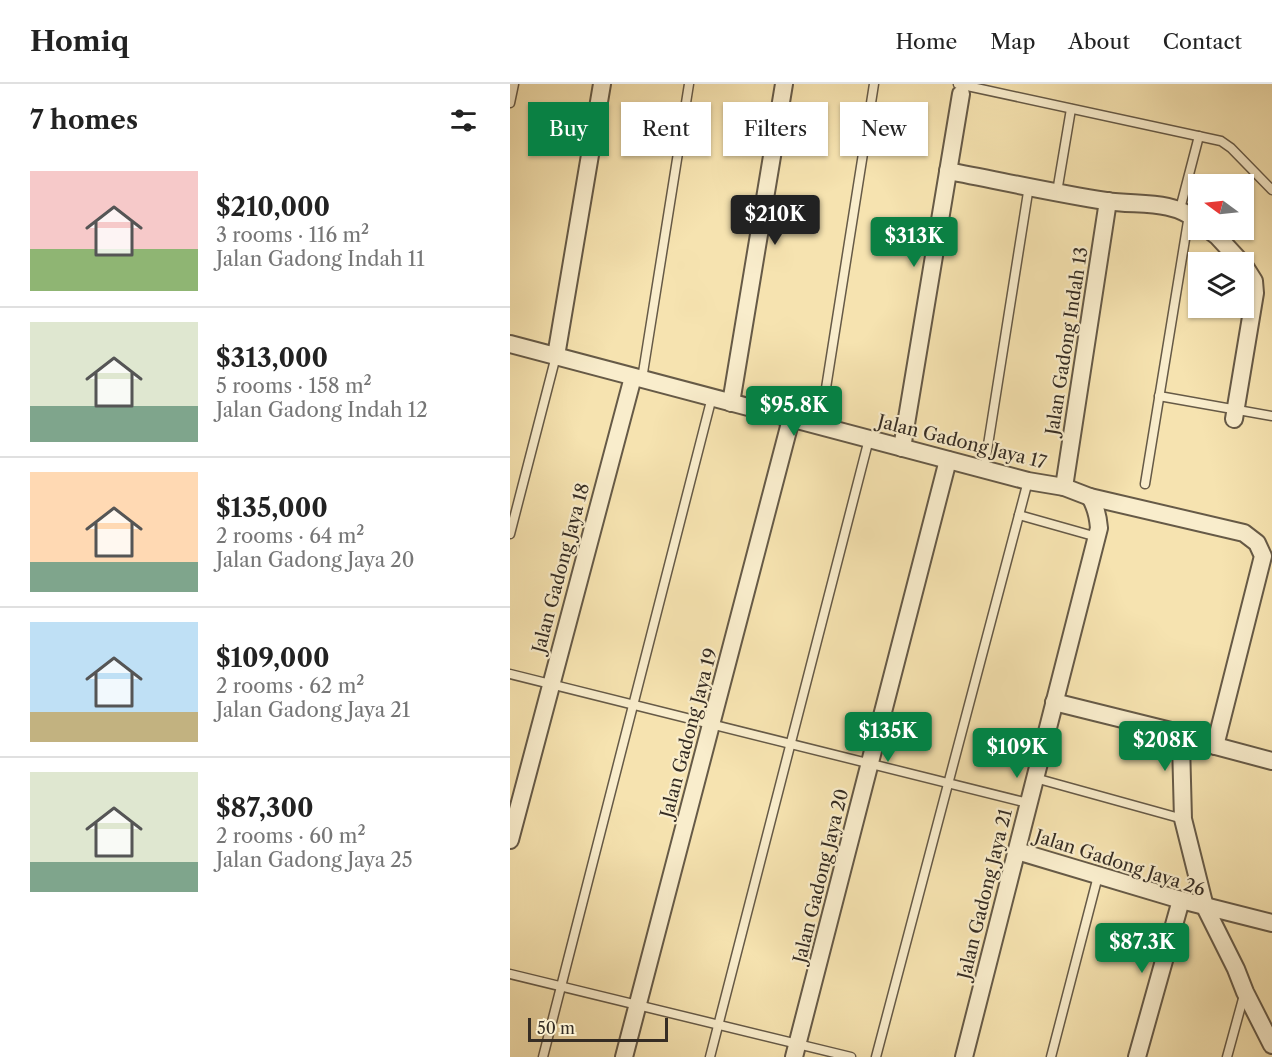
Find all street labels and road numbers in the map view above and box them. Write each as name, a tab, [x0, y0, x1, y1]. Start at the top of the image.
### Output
street label: Jalan Gadong Indah 13	[1041, 245, 1093, 440]
street label: Jalan Gadong Jaya 17	[872, 410, 1049, 474]
street label: Jalan Gadong Jaya 18	[527, 481, 594, 658]
street label: Jalan Gadong Jaya 19	[655, 646, 722, 823]
street label: Jalan Gadong Jaya 20	[788, 787, 853, 968]
street label: Jalan Gadong Jaya 21	[952, 806, 1017, 984]
street label: Jalan Gadong Jaya 26	[1029, 824, 1208, 901]

